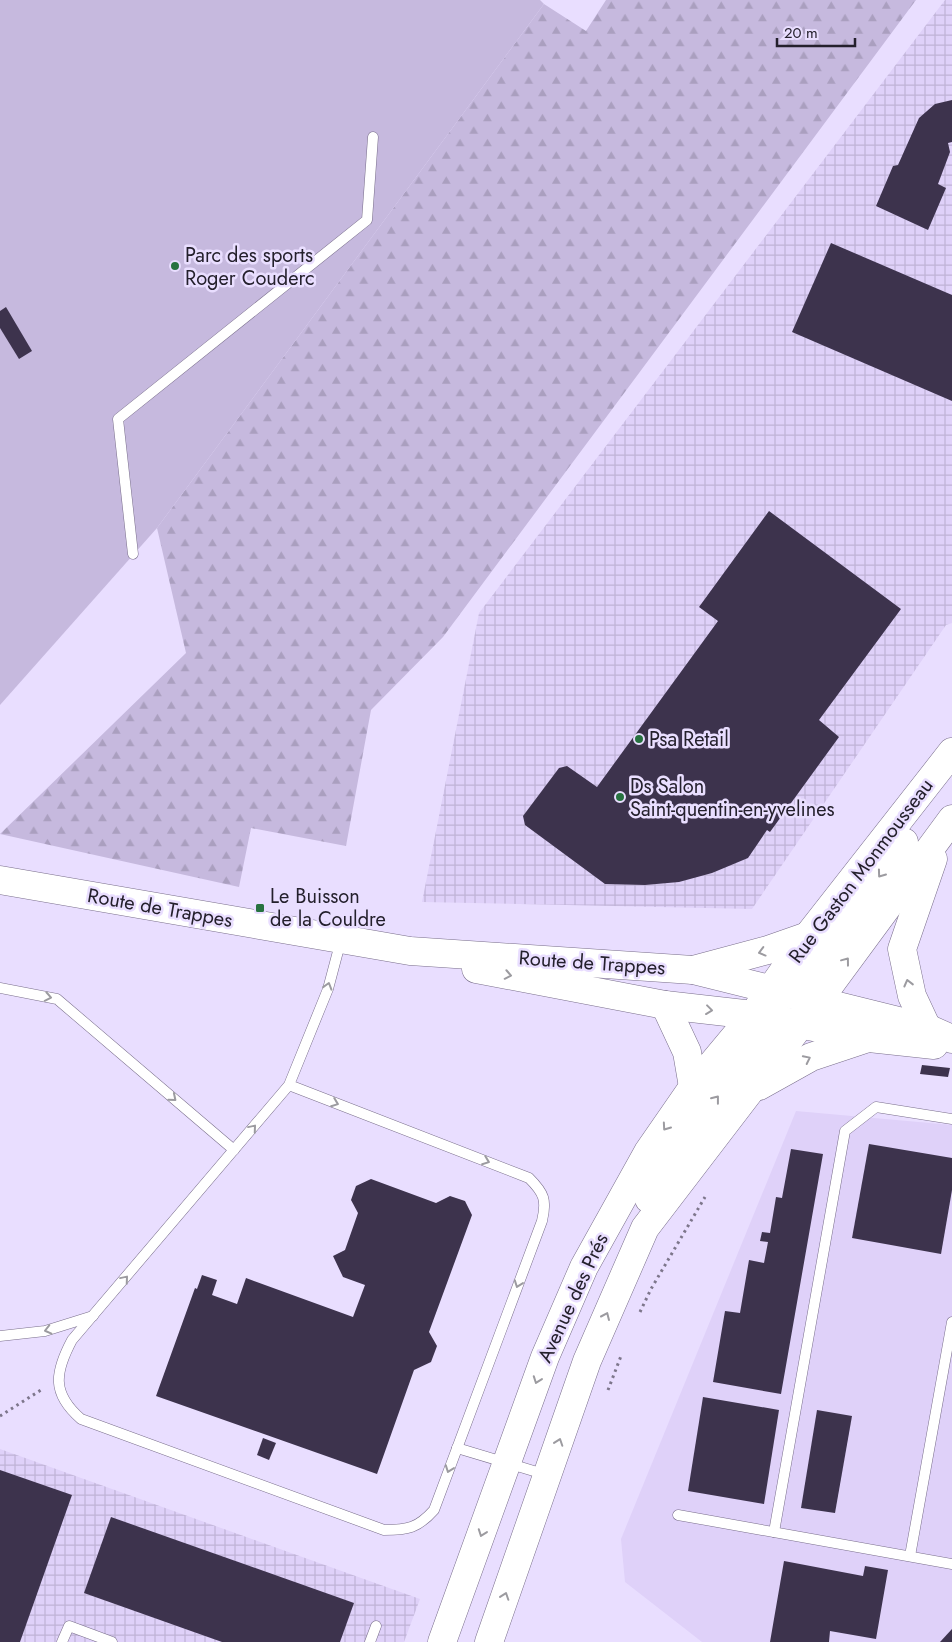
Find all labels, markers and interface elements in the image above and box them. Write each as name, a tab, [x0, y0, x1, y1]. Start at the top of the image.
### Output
scale bar	[777, 15, 854, 47]
text: 20 m	[784, 22, 818, 44]
place label: Parc des sports Roger Couderc	[185, 241, 315, 293]
marker: Parc des sports Roger Couderc	[169, 260, 181, 272]
place label: Psa Retail	[649, 725, 729, 754]
marker: Psa Retail	[633, 733, 645, 745]
place label: Ds Salon Saint-quentin-en-yvelines	[630, 772, 835, 824]
street label: Rue Gaston Monmousseau	[782, 773, 940, 969]
marker: Ds Salon Saint-quentin-en-yvelines	[614, 791, 626, 803]
one-way arrow	[878, 868, 887, 878]
street label: Route de Trappes	[85, 881, 235, 935]
place label: Le Buisson de la Couldre	[270, 882, 386, 934]
marker: Le Buisson de la Couldre	[254, 902, 266, 914]
street label: Route de Trappes	[518, 943, 666, 983]
one-way arrow	[758, 946, 766, 956]
one-way arrow	[840, 957, 849, 967]
one-way arrow	[503, 970, 512, 980]
one-way arrow	[903, 979, 914, 988]
one-way arrow	[323, 982, 333, 991]
one-way arrow	[43, 991, 52, 1002]
one-way arrow	[706, 1004, 714, 1015]
one-way arrow	[802, 1055, 811, 1066]
one-way arrow	[168, 1093, 177, 1102]
one-way arrow	[710, 1095, 719, 1105]
one-way arrow	[330, 1096, 339, 1107]
one-way arrow	[663, 1121, 672, 1131]
one-way arrow	[248, 1125, 256, 1134]
one-way arrow	[481, 1155, 490, 1165]
street label: Avenue des Prés	[530, 1229, 616, 1367]
one-way arrow	[120, 1275, 129, 1284]
one-way arrow	[514, 1279, 524, 1288]
one-way arrow	[600, 1312, 611, 1321]
one-way arrow	[43, 1324, 52, 1335]
one-way arrow	[533, 1375, 543, 1384]
one-way arrow	[553, 1439, 563, 1447]
one-way arrow	[445, 1465, 455, 1473]
one-way arrow	[478, 1528, 488, 1537]
one-way arrow	[499, 1592, 509, 1601]

